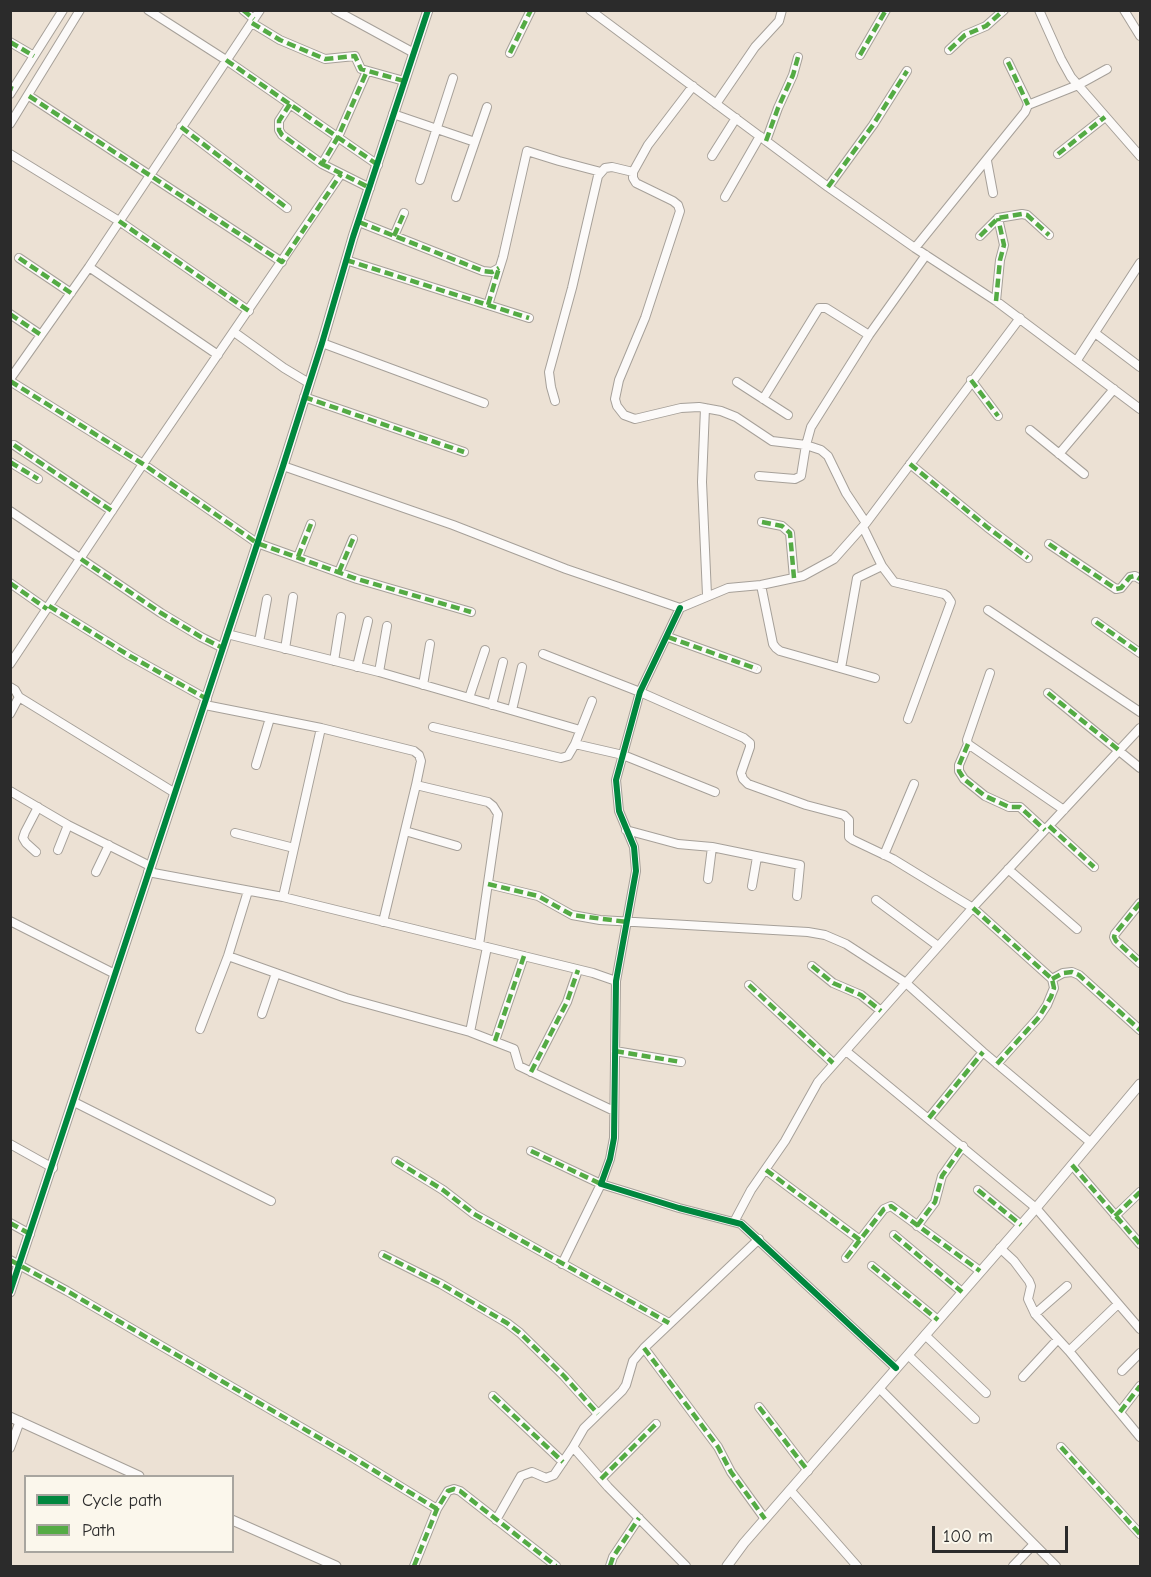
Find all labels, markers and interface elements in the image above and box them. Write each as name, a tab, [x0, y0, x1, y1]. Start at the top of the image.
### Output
legend	[24, 1475, 234, 1553]
text: Cycle path	[82, 1490, 162, 1511]
scale bar	[935, 1514, 1072, 1552]
text: Path	[82, 1520, 115, 1541]
text: 100 m	[943, 1526, 993, 1547]

